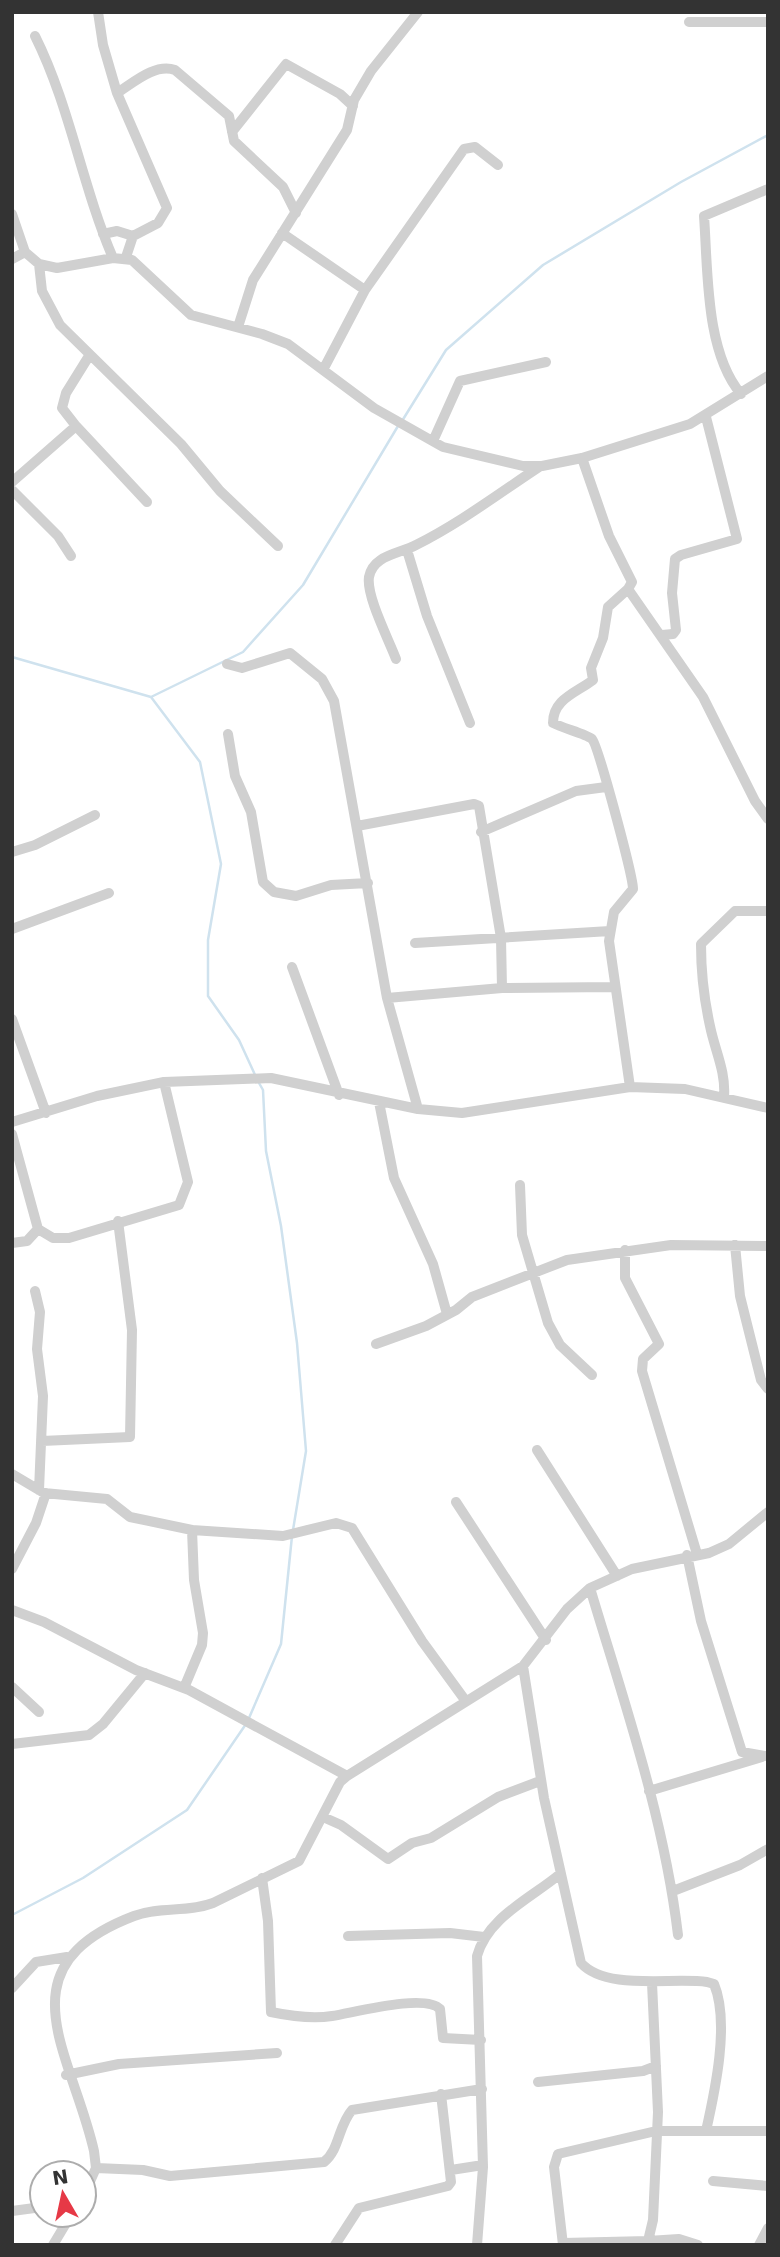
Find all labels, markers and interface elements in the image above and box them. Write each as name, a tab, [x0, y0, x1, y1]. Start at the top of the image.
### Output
north arrow	[28, 2159, 98, 2229]
text: N	[51, 2165, 70, 2189]

